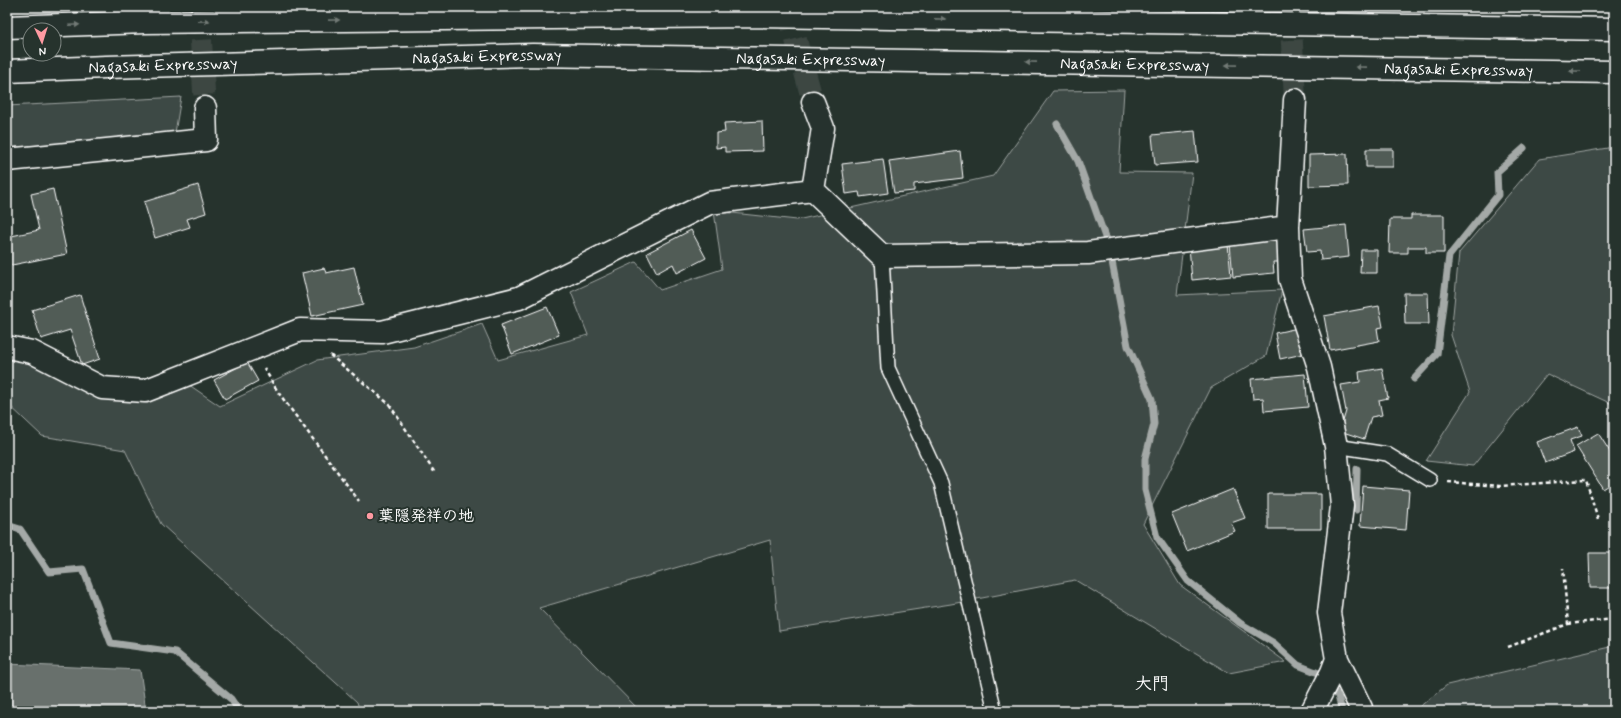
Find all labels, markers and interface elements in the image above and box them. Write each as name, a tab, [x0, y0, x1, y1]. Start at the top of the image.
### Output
one-way arrow	[934, 16, 947, 22]
one-way arrow	[328, 17, 341, 23]
one-way arrow	[198, 18, 211, 24]
one-way arrow	[68, 21, 80, 28]
north arrow	[22, 22, 62, 62]
text: N	[38, 44, 47, 58]
street label: Nagasaki Expressway	[412, 44, 562, 69]
street label: Nagasaki Expressway	[736, 48, 886, 71]
street label: Nagasaki Expressway	[88, 53, 238, 78]
street label: Nagasaki Expressway	[1060, 53, 1209, 76]
street label: Nagasaki Expressway	[1384, 58, 1533, 81]
one-way arrow	[1024, 59, 1037, 65]
one-way arrow	[1224, 62, 1237, 68]
one-way arrow	[1354, 64, 1367, 70]
one-way arrow	[1568, 68, 1581, 74]
place label: 葉隠発祥の地	[378, 506, 474, 527]
marker: 葉隠発祥の地	[365, 511, 375, 521]
district label: 大門	[1135, 673, 1169, 695]

